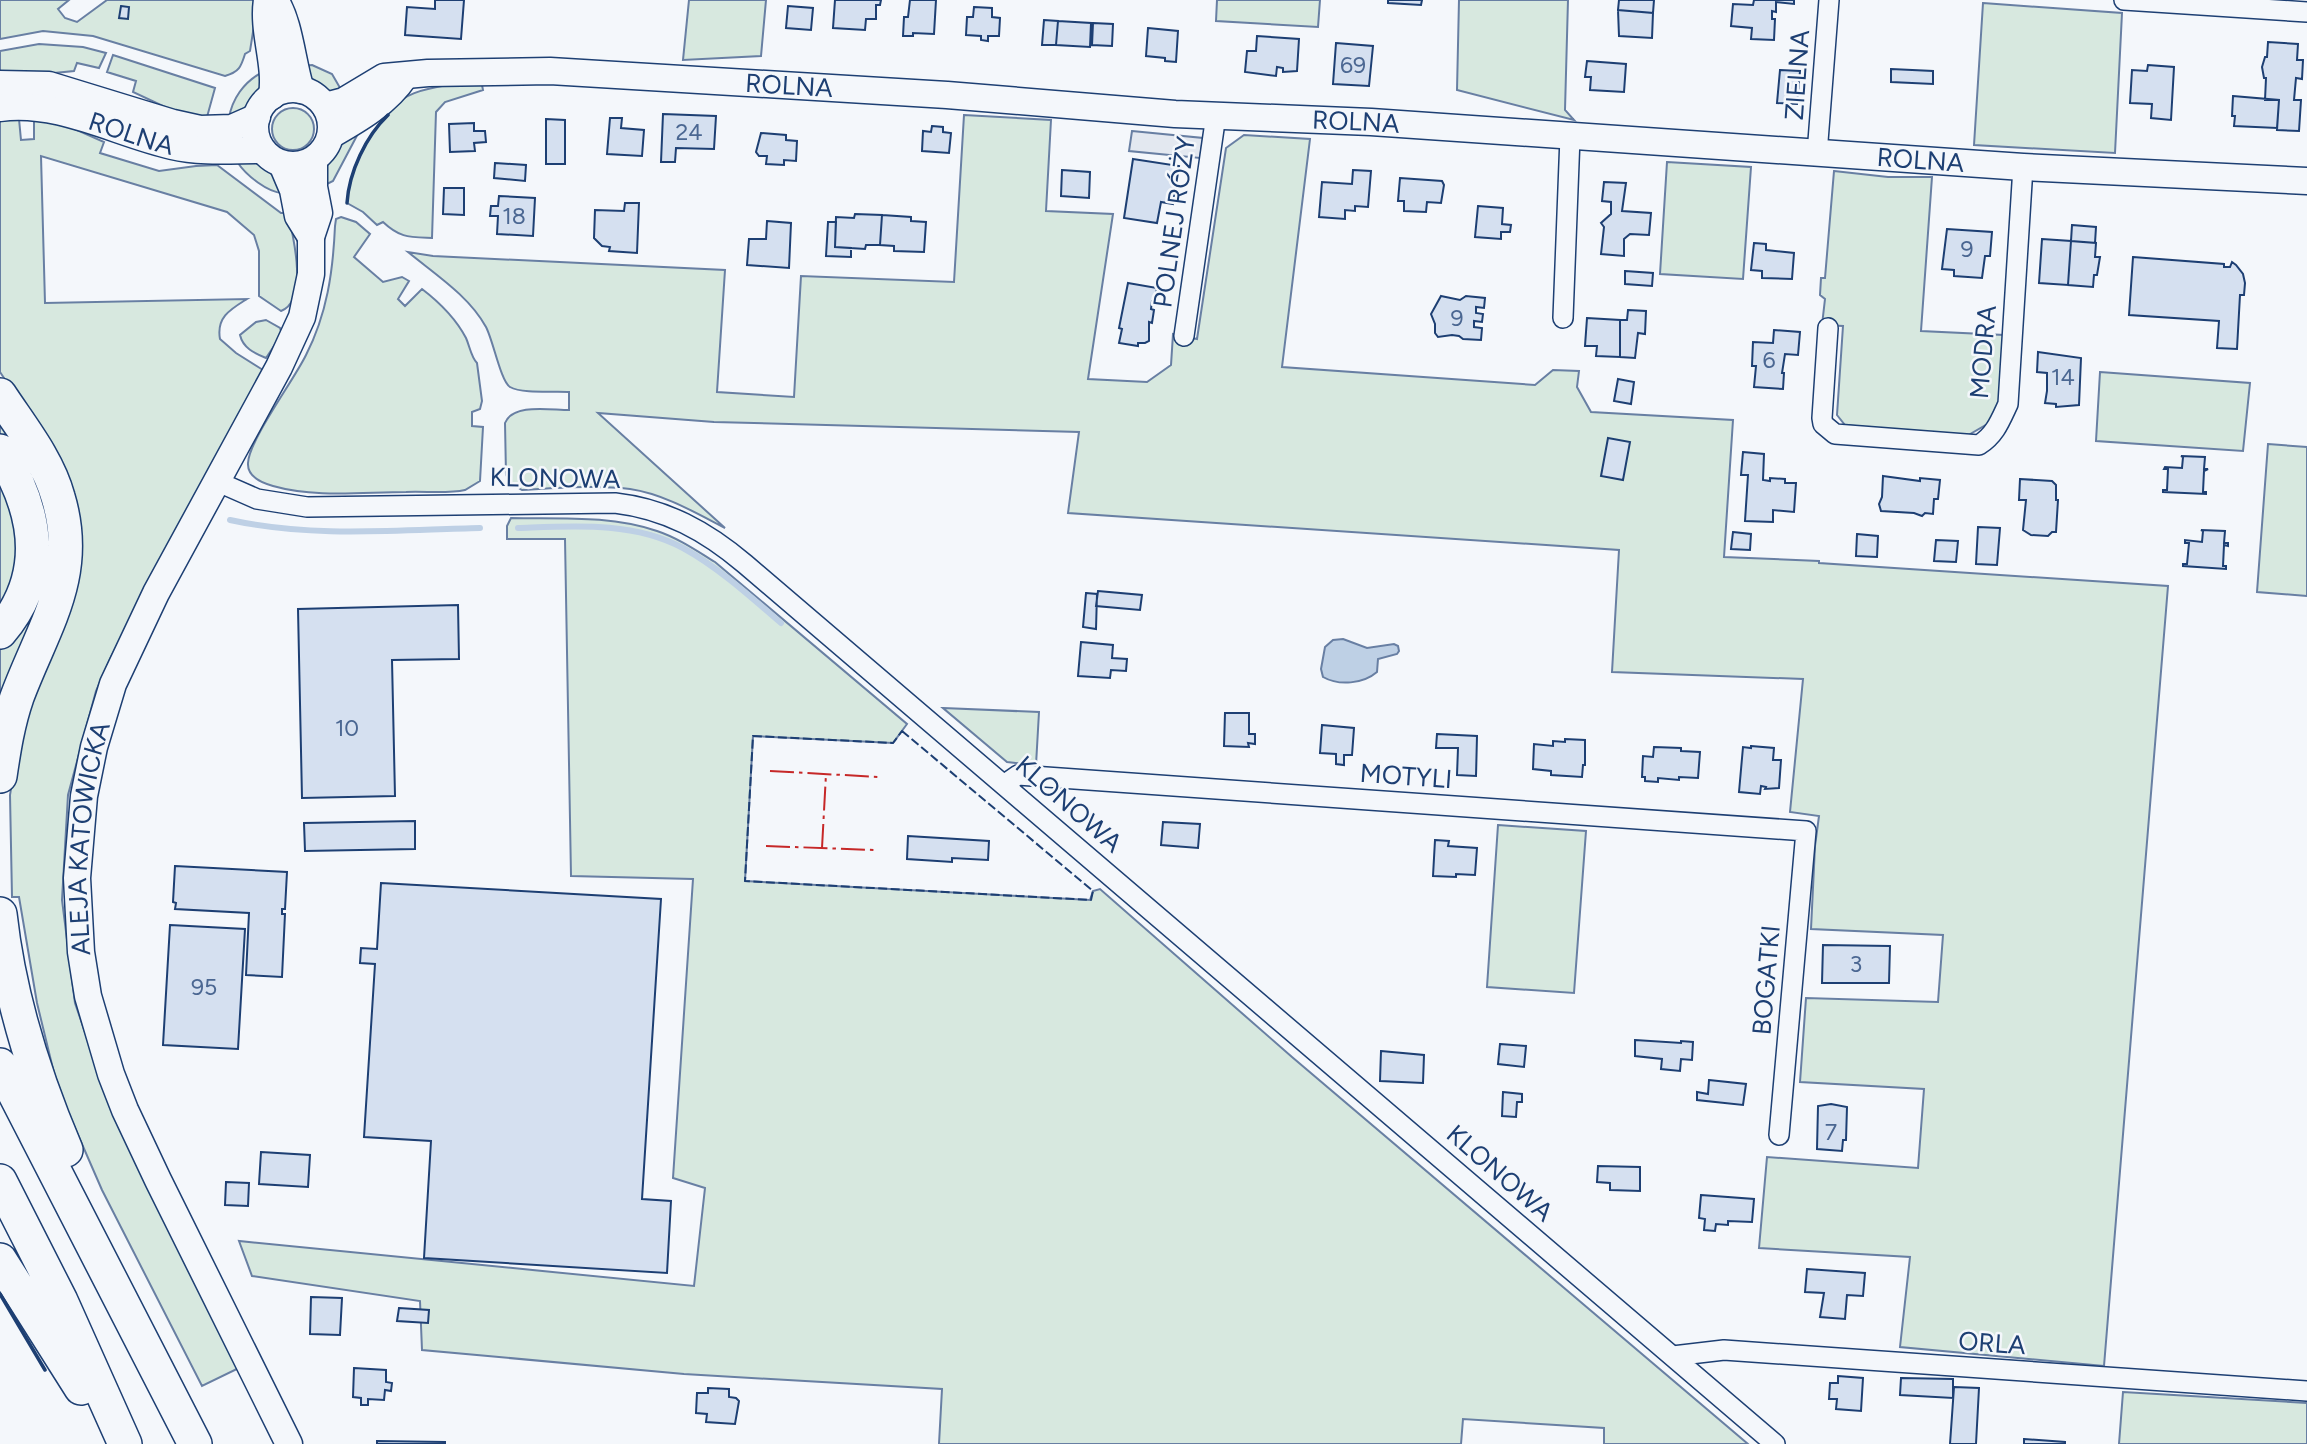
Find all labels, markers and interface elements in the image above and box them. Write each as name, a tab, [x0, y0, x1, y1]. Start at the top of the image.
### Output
street label: ZIELNA	[1778, 28, 1816, 121]
house number: 69	[1340, 51, 1366, 79]
street label: ROLNA	[744, 67, 834, 104]
street label: ROLNA	[1311, 104, 1401, 140]
street label: ROLNA	[85, 105, 178, 162]
house number: 24	[675, 118, 703, 146]
street label: POLNEJ RÓŻY	[1146, 134, 1202, 310]
street label: ROLNA	[1876, 141, 1966, 179]
house number: 18	[502, 202, 526, 230]
house number: 9	[1960, 235, 1974, 263]
street label: MODRA	[1963, 303, 2003, 400]
house number: 9	[1450, 304, 1464, 332]
house number: 6	[1762, 346, 1776, 374]
house number: 14	[2051, 363, 2075, 391]
street label: KLONOWA	[489, 461, 621, 495]
house number: 10	[335, 714, 359, 742]
street label: ALEJA KATOWICKA	[61, 717, 117, 956]
street label: KLONOWA	[1009, 749, 1129, 859]
street label: MOTYLI	[1359, 757, 1453, 795]
street label: BOGATKI	[1745, 924, 1787, 1036]
house number: 3	[1850, 950, 1862, 978]
house number: 95	[191, 973, 217, 1001]
street label: KLONOWA	[1440, 1118, 1560, 1228]
house number: 7	[1825, 1118, 1837, 1146]
street label: ORLA	[1957, 1325, 2027, 1361]

